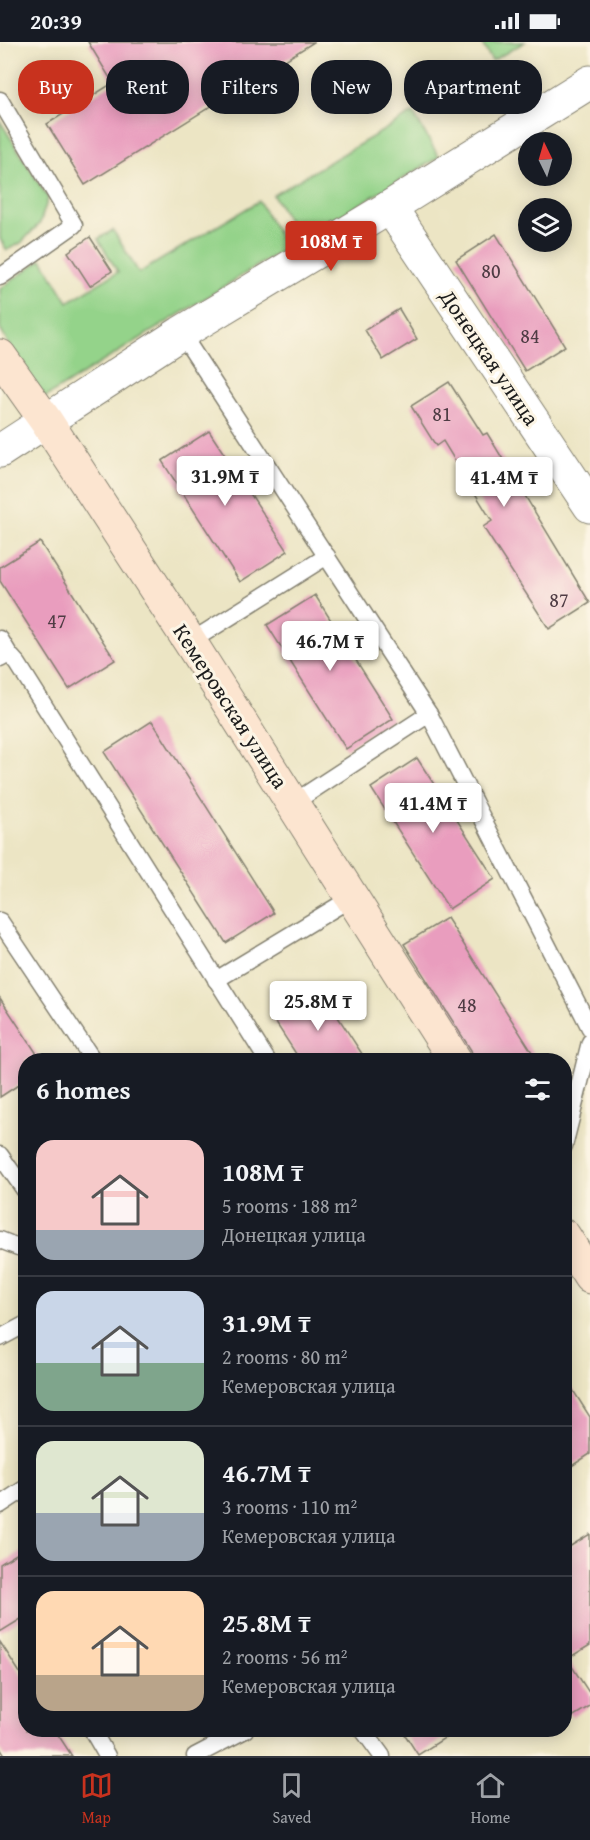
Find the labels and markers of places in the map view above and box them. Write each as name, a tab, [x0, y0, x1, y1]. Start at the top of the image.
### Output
pin: 108M ₸	[282, 221, 380, 272]
pin: 31.9M ₸	[170, 456, 280, 507]
pin: 41.4M ₸	[449, 457, 559, 508]
pin: 46.7M ₸	[275, 621, 385, 672]
pin: 41.4M ₸	[378, 783, 488, 834]
pin: 25.8M ₸	[263, 981, 373, 1032]

